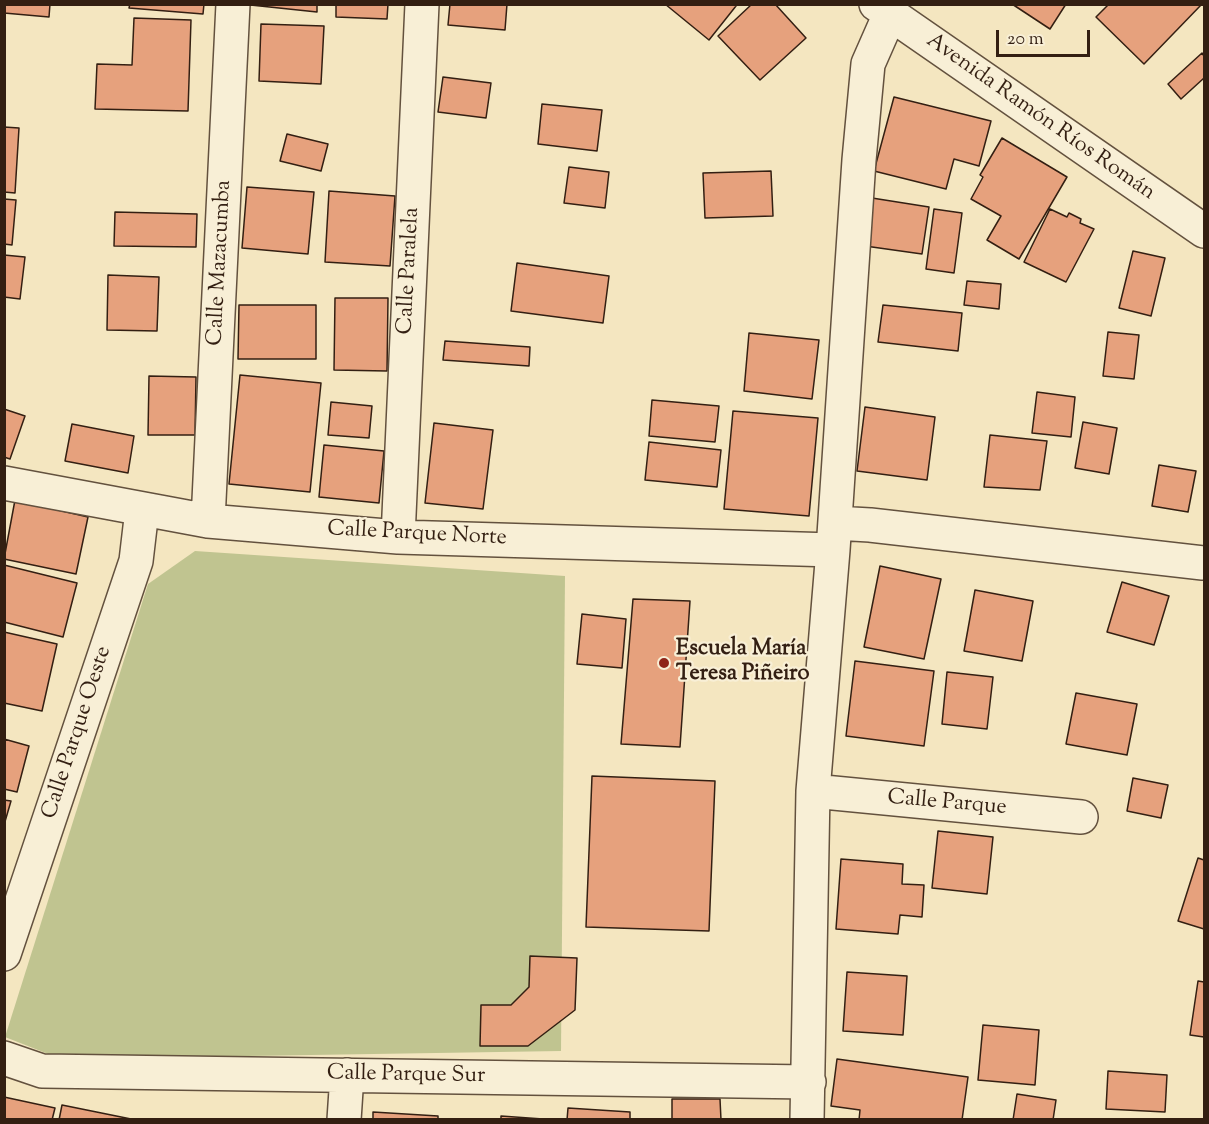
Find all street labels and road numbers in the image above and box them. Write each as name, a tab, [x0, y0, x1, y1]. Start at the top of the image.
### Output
street label: Avenida Ramón Ríos Román	[920, 29, 1160, 207]
street label: Calle Mazacumba	[203, 180, 239, 346]
street label: Calle Paralela	[393, 207, 427, 335]
street label: Calle Parque Norte	[327, 517, 507, 553]
street label: Calle Parque Oeste	[38, 643, 118, 823]
street label: Calle Parque	[886, 786, 1008, 822]
street label: Calle Parque Sur	[327, 1061, 485, 1091]

